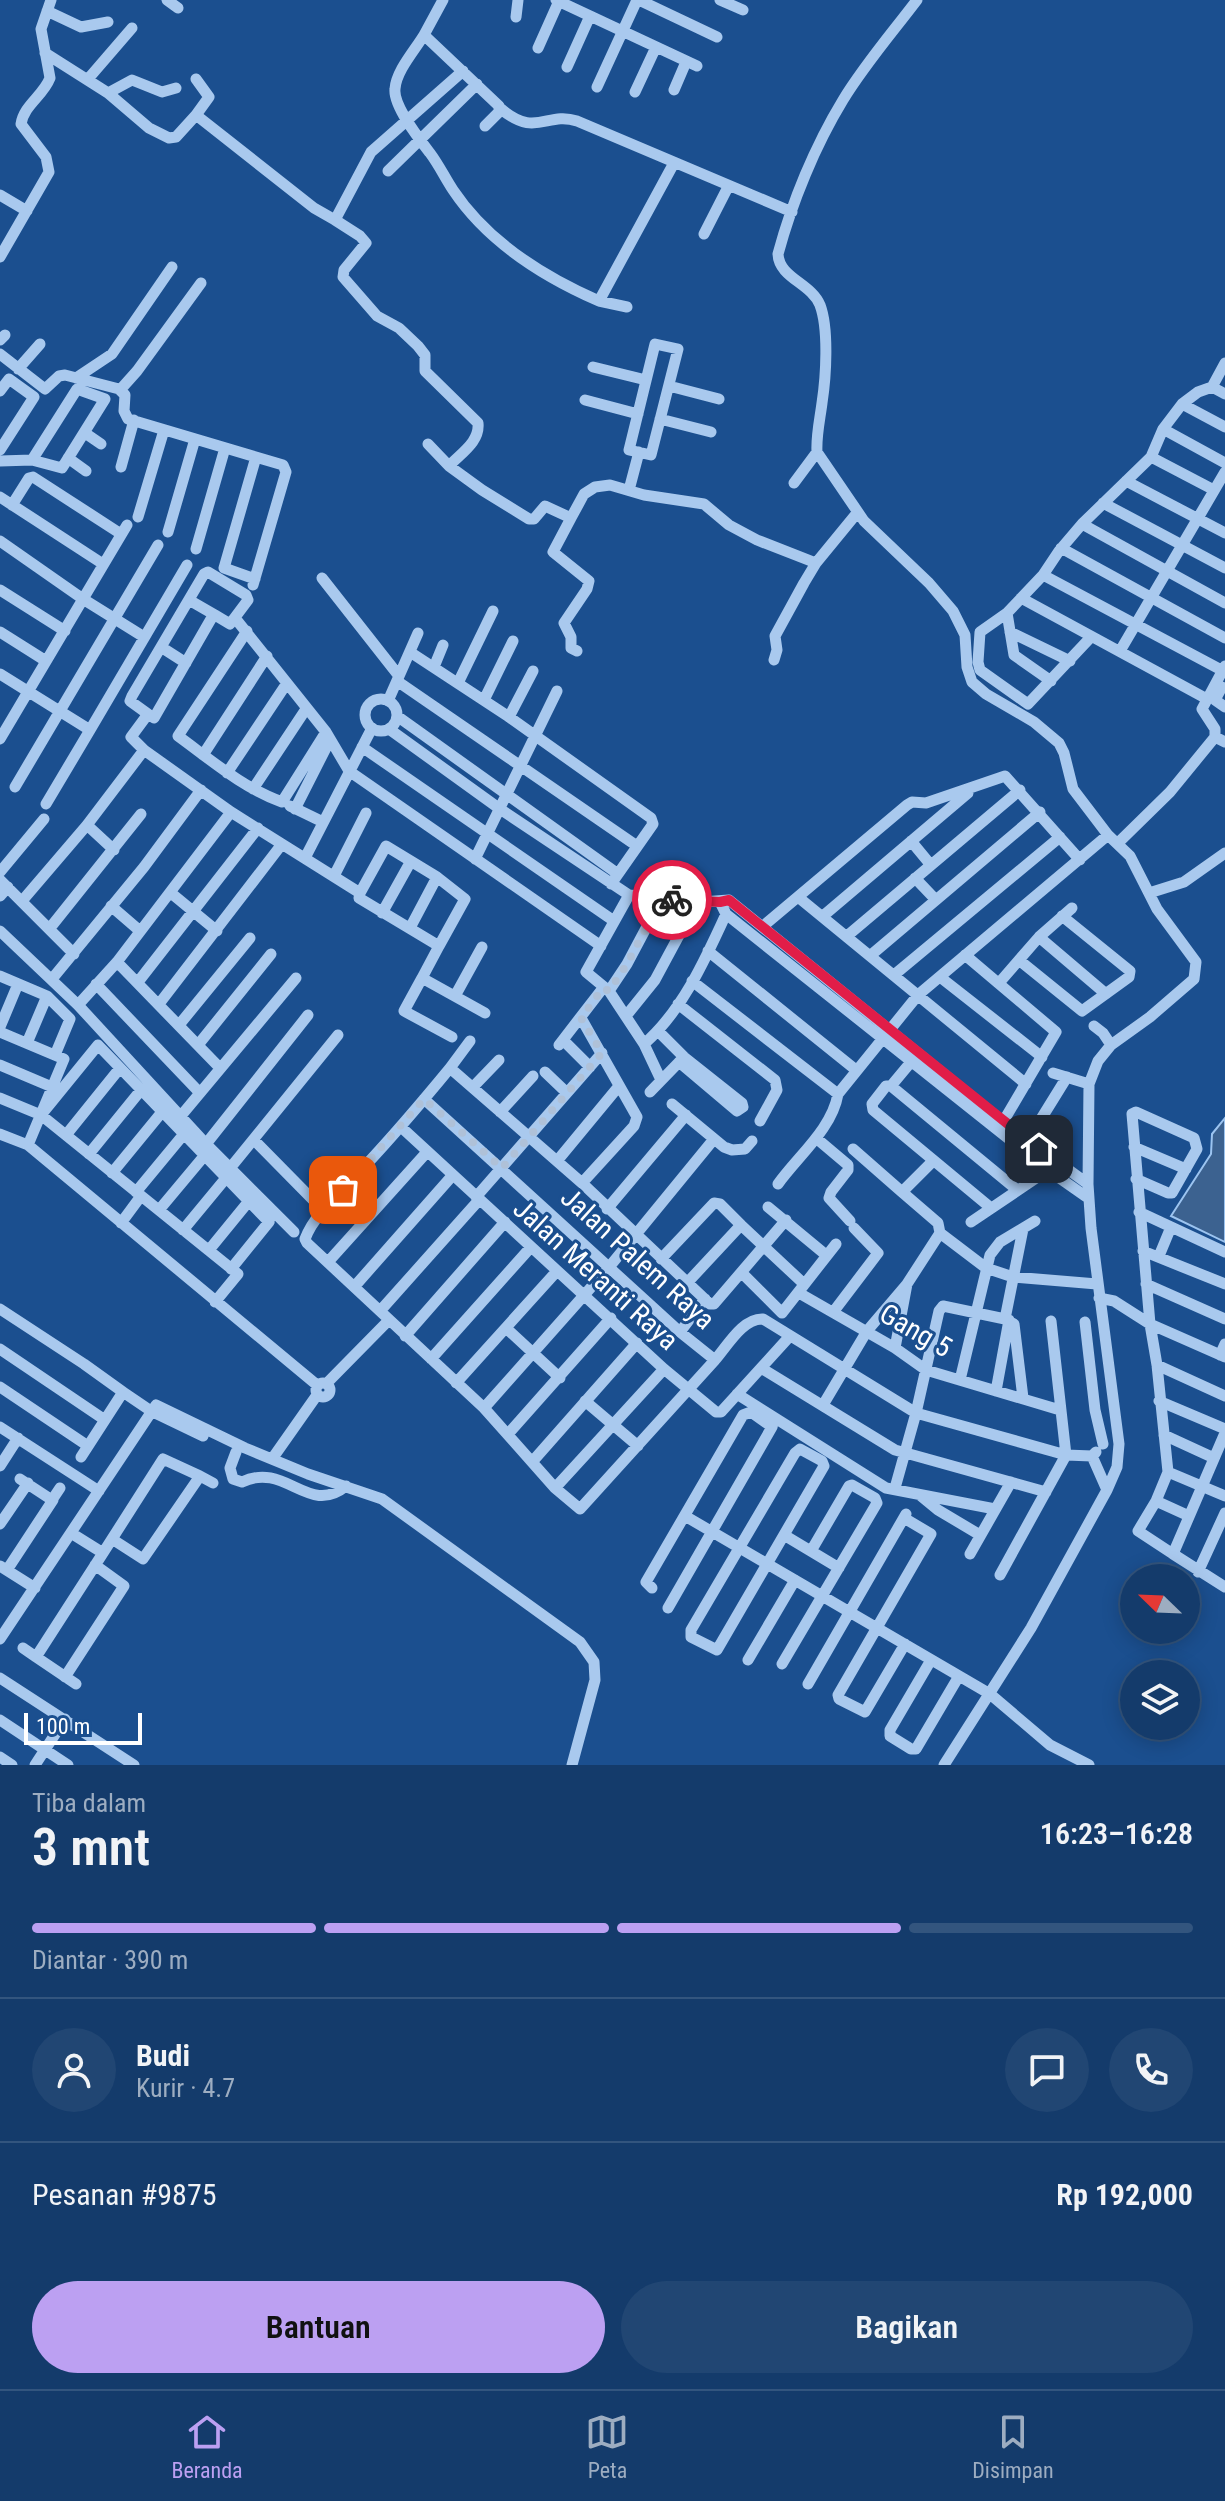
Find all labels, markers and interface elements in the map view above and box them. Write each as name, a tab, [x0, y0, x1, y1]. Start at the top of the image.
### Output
courier	[632, 860, 712, 940]
icon: bike	[650, 878, 694, 922]
pin	[1005, 1115, 1073, 1183]
icon: home	[1017, 1127, 1061, 1171]
pin	[309, 1156, 377, 1224]
icon: bag	[321, 1168, 365, 1212]
street label: Jalan Palem Raya	[554, 1181, 721, 1336]
street label: Jalan Meranti Raya	[507, 1192, 685, 1357]
street label: Gang 5	[874, 1297, 958, 1364]
north arrow	[1120, 1564, 1200, 1644]
map controls	[1120, 1564, 1200, 1740]
button: layers	[1120, 1660, 1200, 1740]
scale bar	[24, 1709, 142, 1745]
text: 100 m	[36, 1714, 90, 1739]
text: Tiba dalam	[32, 1788, 146, 1818]
text: 16:23–16:28	[1040, 1816, 1193, 1851]
text: 3 mnt	[32, 1817, 150, 1878]
text: Diantar · 390 m	[32, 1945, 188, 1975]
button: person	[32, 2028, 116, 2112]
button: chat	[1005, 2028, 1089, 2112]
button: phone	[1109, 2028, 1193, 2112]
text: Budi	[136, 2038, 190, 2073]
text: Kurir · 4.7	[136, 2073, 235, 2103]
text: Pesanan #9875	[32, 2177, 217, 2212]
text: Rp 192,000	[1056, 2177, 1193, 2212]
button: Bantuan	[32, 2281, 605, 2373]
button: Bagikan	[621, 2281, 1193, 2373]
tab: Beranda	[171, 2410, 243, 2483]
tab: Peta	[585, 2410, 629, 2483]
tab: Disimpan	[972, 2410, 1054, 2483]

